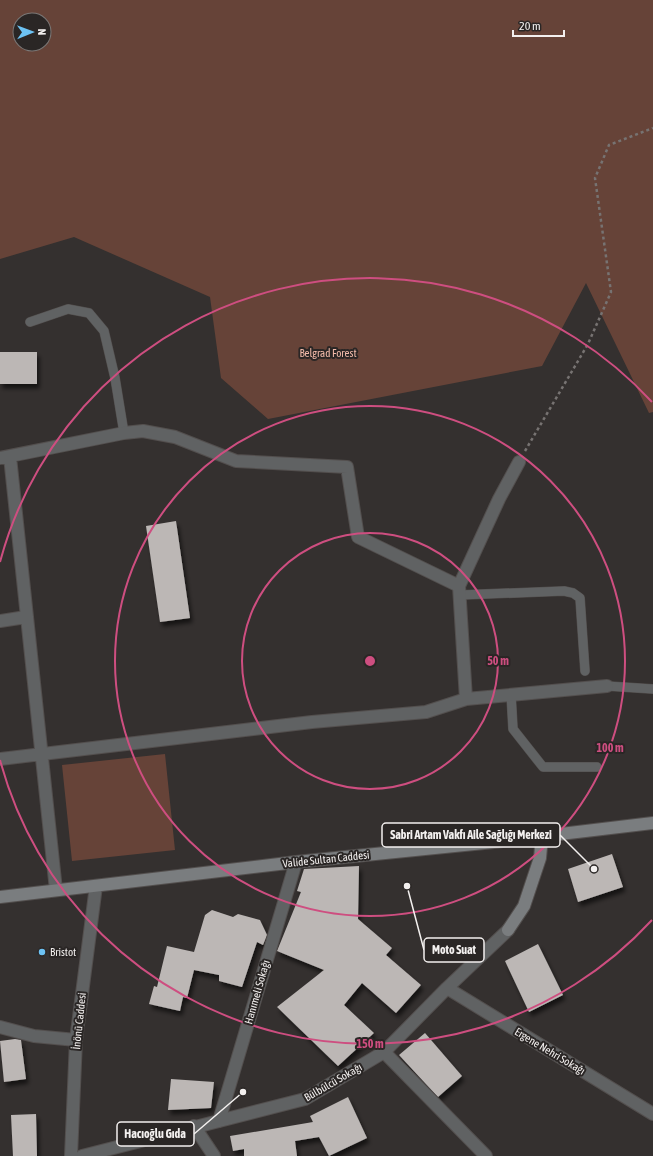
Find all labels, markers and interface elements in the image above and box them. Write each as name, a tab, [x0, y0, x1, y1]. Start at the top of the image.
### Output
north arrow	[12, 12, 52, 52]
scale bar	[513, 12, 564, 38]
text: 20 m	[519, 19, 541, 33]
text: N	[36, 28, 48, 35]
park label: Belgrad Forest	[299, 347, 357, 359]
centre of rings	[363, 654, 377, 668]
text: 50 m	[487, 654, 509, 668]
text: 100 m	[596, 741, 624, 755]
callout: Sabri Artam Vakfı Aile Sağlığı Merkezi	[382, 823, 560, 847]
text: Sabri Artam Vakfı Aile Sağlığı Merkezi	[390, 828, 552, 842]
street label: Valide Sultan Caddesi	[282, 848, 370, 870]
callout: Moto Suat	[424, 938, 484, 962]
text: Moto Suat	[432, 943, 477, 957]
place label: Bristot	[50, 946, 76, 958]
marker: Bristot	[37, 947, 47, 957]
street label: Hanımeli Sokağı	[242, 959, 272, 1025]
street label: İnönü Caddesi	[70, 992, 88, 1050]
street label: Ergene Nehri Sokağı	[513, 1025, 587, 1077]
text: 150 m	[356, 1037, 384, 1051]
street label: Bülbülcü Sokağı	[302, 1061, 364, 1103]
callout: Hacıoğlu Gıda	[117, 1122, 194, 1146]
text: Hacıoğlu Gıda	[124, 1127, 186, 1141]

